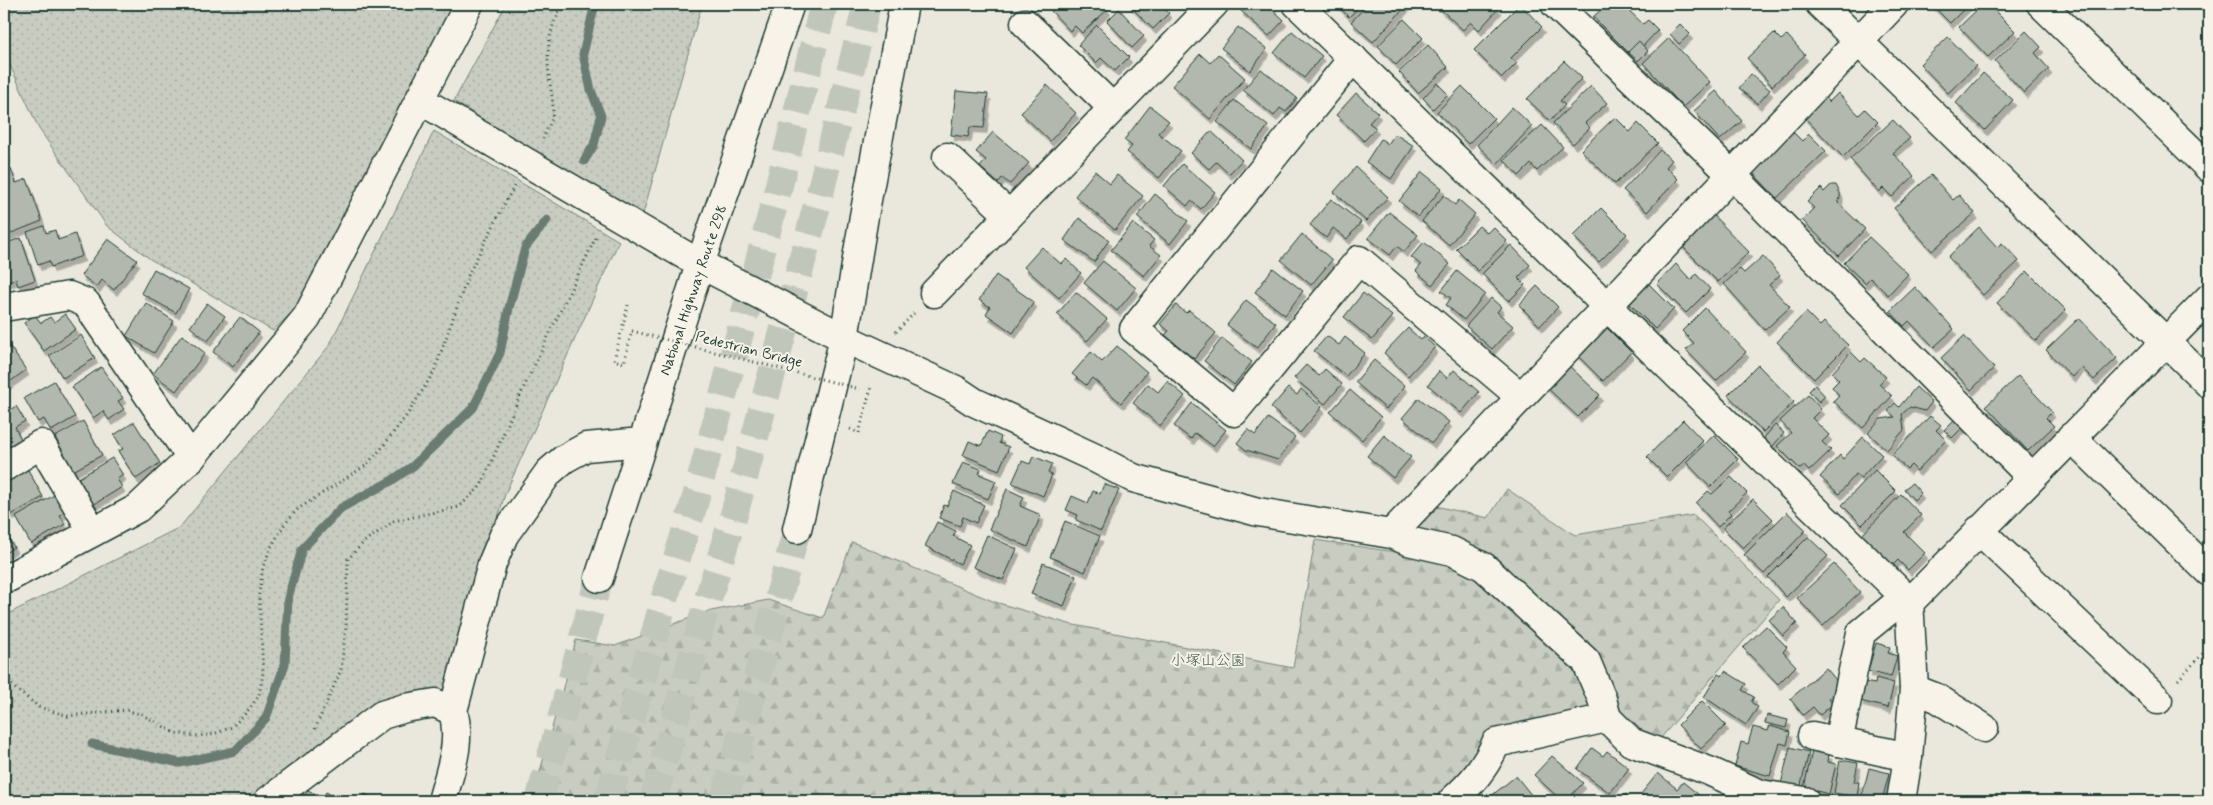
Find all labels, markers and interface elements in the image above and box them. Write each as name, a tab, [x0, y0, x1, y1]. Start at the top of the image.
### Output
street label: National Highway Route 298	[655, 202, 733, 378]
street label: Pedestrian Bridge	[693, 327, 805, 374]
park label: 小塚山公園	[1170, 651, 1246, 671]

